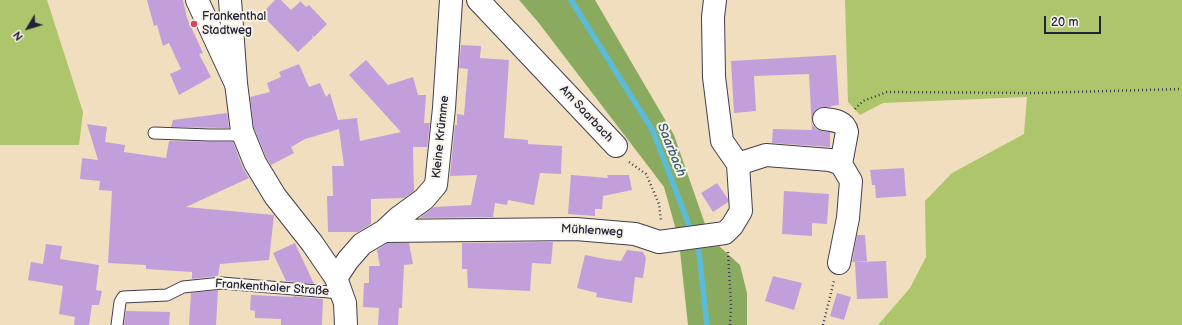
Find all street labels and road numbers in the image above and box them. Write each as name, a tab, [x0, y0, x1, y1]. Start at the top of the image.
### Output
street label: Am Saarbach	[556, 83, 616, 145]
street label: Kleine Krümme	[429, 95, 453, 179]
street label: Mühlenweg	[561, 222, 623, 240]
street label: Frankenthaler Straße	[214, 277, 330, 299]

